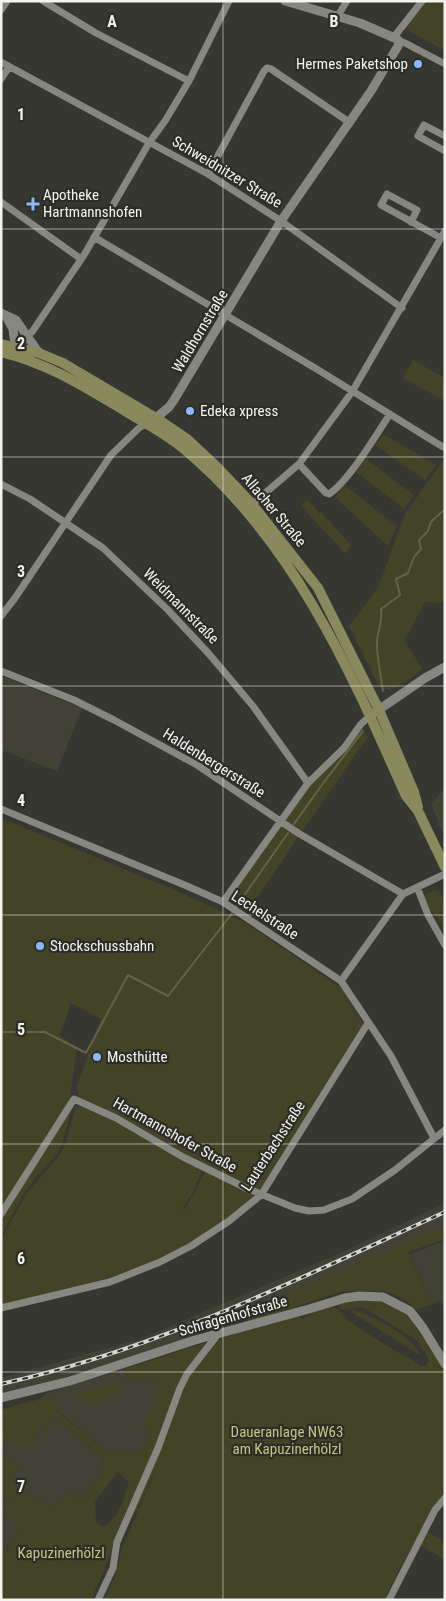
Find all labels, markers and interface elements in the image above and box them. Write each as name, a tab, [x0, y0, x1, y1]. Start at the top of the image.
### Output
text: A	[107, 12, 117, 31]
text: B	[330, 12, 339, 31]
place label: Hermes Paketshop	[296, 55, 408, 73]
marker: Hermes Paketshop	[412, 58, 424, 70]
text: 1	[17, 105, 25, 124]
street label: Schweidnitzer Straße	[169, 132, 285, 212]
place label: Apotheke Hartmannshofen	[43, 186, 142, 221]
marker: Apotheke Hartmannshofen	[27, 198, 39, 210]
street label: Waldhornstraße	[168, 286, 232, 376]
text: 2	[17, 334, 25, 353]
place label: Edeka xpress	[200, 402, 278, 420]
marker: Edeka xpress	[184, 405, 196, 417]
street label: Allacher Straße	[238, 470, 310, 550]
text: 3	[17, 562, 25, 581]
street label: Weidmannstraße	[139, 564, 223, 648]
street label: Haldenbergerstraße	[160, 724, 268, 802]
text: 4	[17, 791, 25, 810]
street label: Lechelstraße	[228, 887, 302, 943]
place label: Stockschussbahn	[50, 937, 154, 955]
marker: Stockschussbahn	[34, 940, 46, 952]
text: 5	[17, 1020, 25, 1039]
place label: Mosthütte	[107, 1048, 168, 1066]
marker: Mosthütte	[91, 1051, 103, 1063]
street label: Hartmannshofer Straße	[110, 1094, 240, 1176]
street label: Lauterbachstraße	[237, 1098, 309, 1194]
text: 6	[17, 1249, 25, 1268]
street label: Schragenhofstraße	[177, 1292, 289, 1340]
park label: Daueranlage NW63 am Kapuzinerhölzl	[231, 1423, 343, 1458]
text: 7	[17, 1477, 25, 1496]
park label: Kapuzinerhölzl	[17, 1544, 105, 1562]

